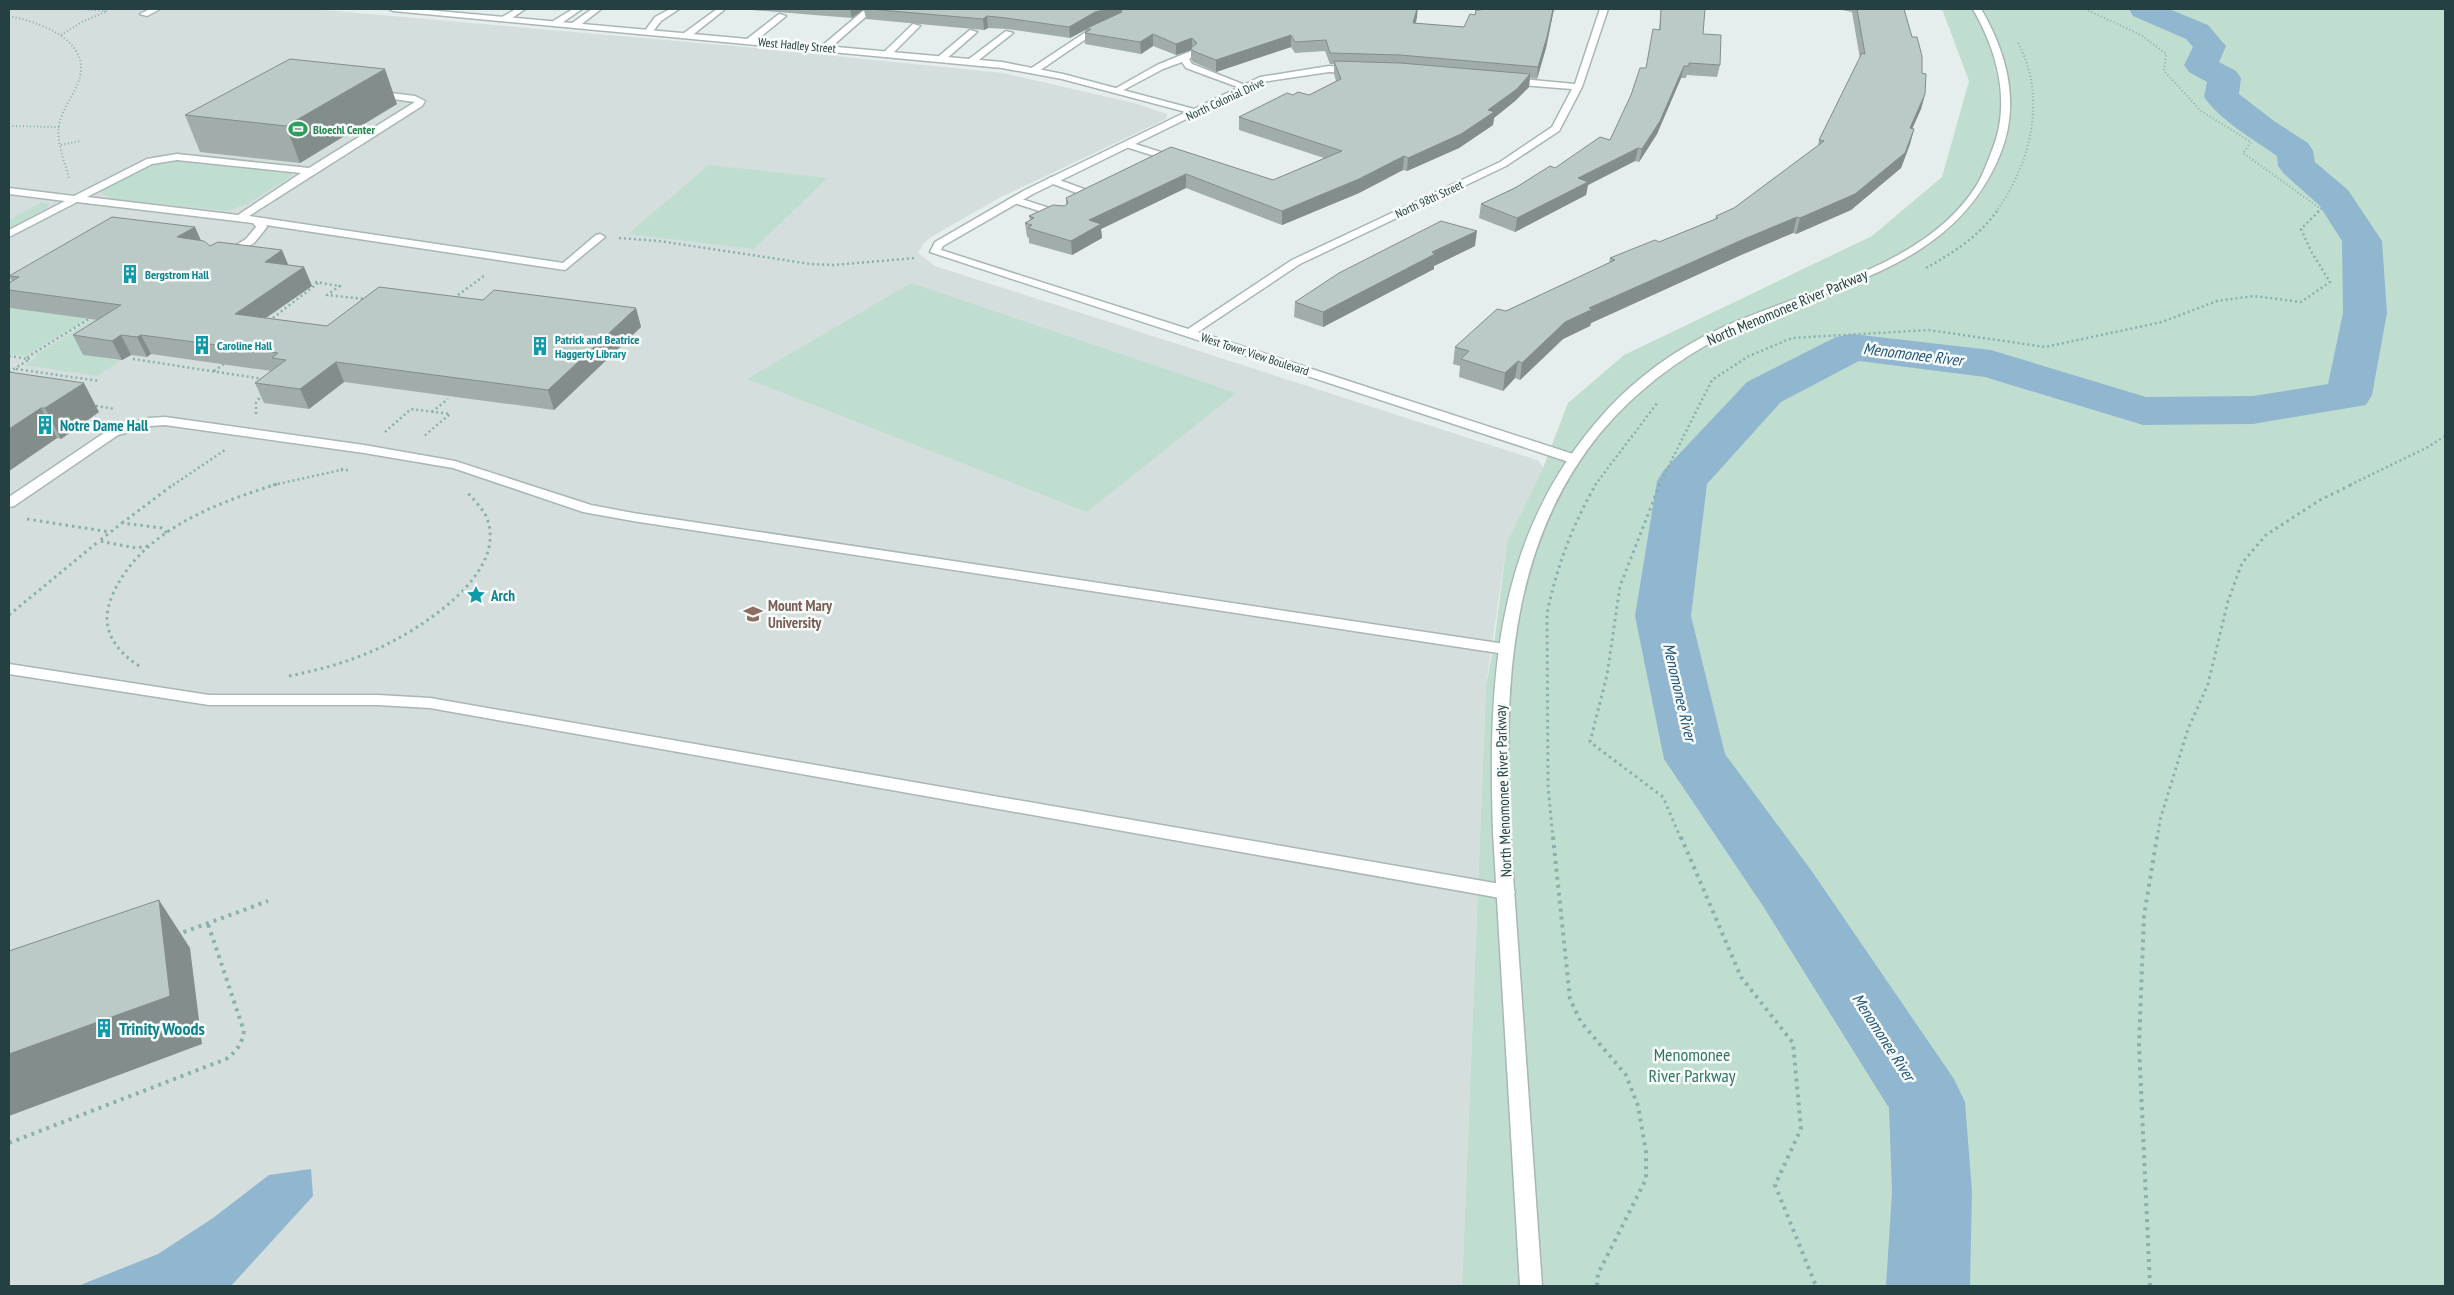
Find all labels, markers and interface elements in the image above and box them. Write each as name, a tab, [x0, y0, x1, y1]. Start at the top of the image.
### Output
street label: West Hadley Street	[757, 34, 837, 56]
street label: North Colonial Drive	[1184, 74, 1266, 124]
sports icon: Bloechl Center	[287, 118, 309, 140]
place label: Bloechl Center	[313, 122, 375, 137]
street label: North 98th Street	[1393, 176, 1466, 221]
building icon: Bergstrom Hall	[119, 263, 141, 285]
street label: North Menomonee River Parkway	[1704, 264, 1870, 349]
place label: Bergstrom Hall	[145, 267, 209, 282]
street label: West Tower View Boulevard	[1199, 329, 1311, 379]
place label: Patrick and Beatrice Haggerty Library	[555, 332, 639, 361]
building icon: Caroline Hall	[191, 334, 213, 356]
building icon: Patrick and Beatrice Haggerty Library	[529, 335, 551, 357]
place label: Caroline Hall	[217, 338, 272, 353]
water label: Menomonee River	[1862, 338, 1966, 370]
building icon: Notre Dame Hall	[34, 414, 56, 436]
place label: Notre Dame Hall	[60, 416, 149, 435]
place icon: Arch	[465, 584, 487, 606]
place label: Arch	[490, 586, 515, 605]
place label: Mount Mary University	[768, 596, 833, 632]
school or university icon: Mount Mary University	[742, 603, 764, 625]
water label: Menomonee River	[1659, 641, 1702, 745]
street label: North Menomonee River Parkway	[1490, 704, 1516, 878]
water label: Menomonee River	[1848, 990, 1921, 1087]
building icon: Trinity Woods	[93, 1017, 115, 1039]
place label: Trinity Woods	[119, 1017, 205, 1040]
park label: Menomonee River Parkway	[1648, 1043, 1736, 1087]

